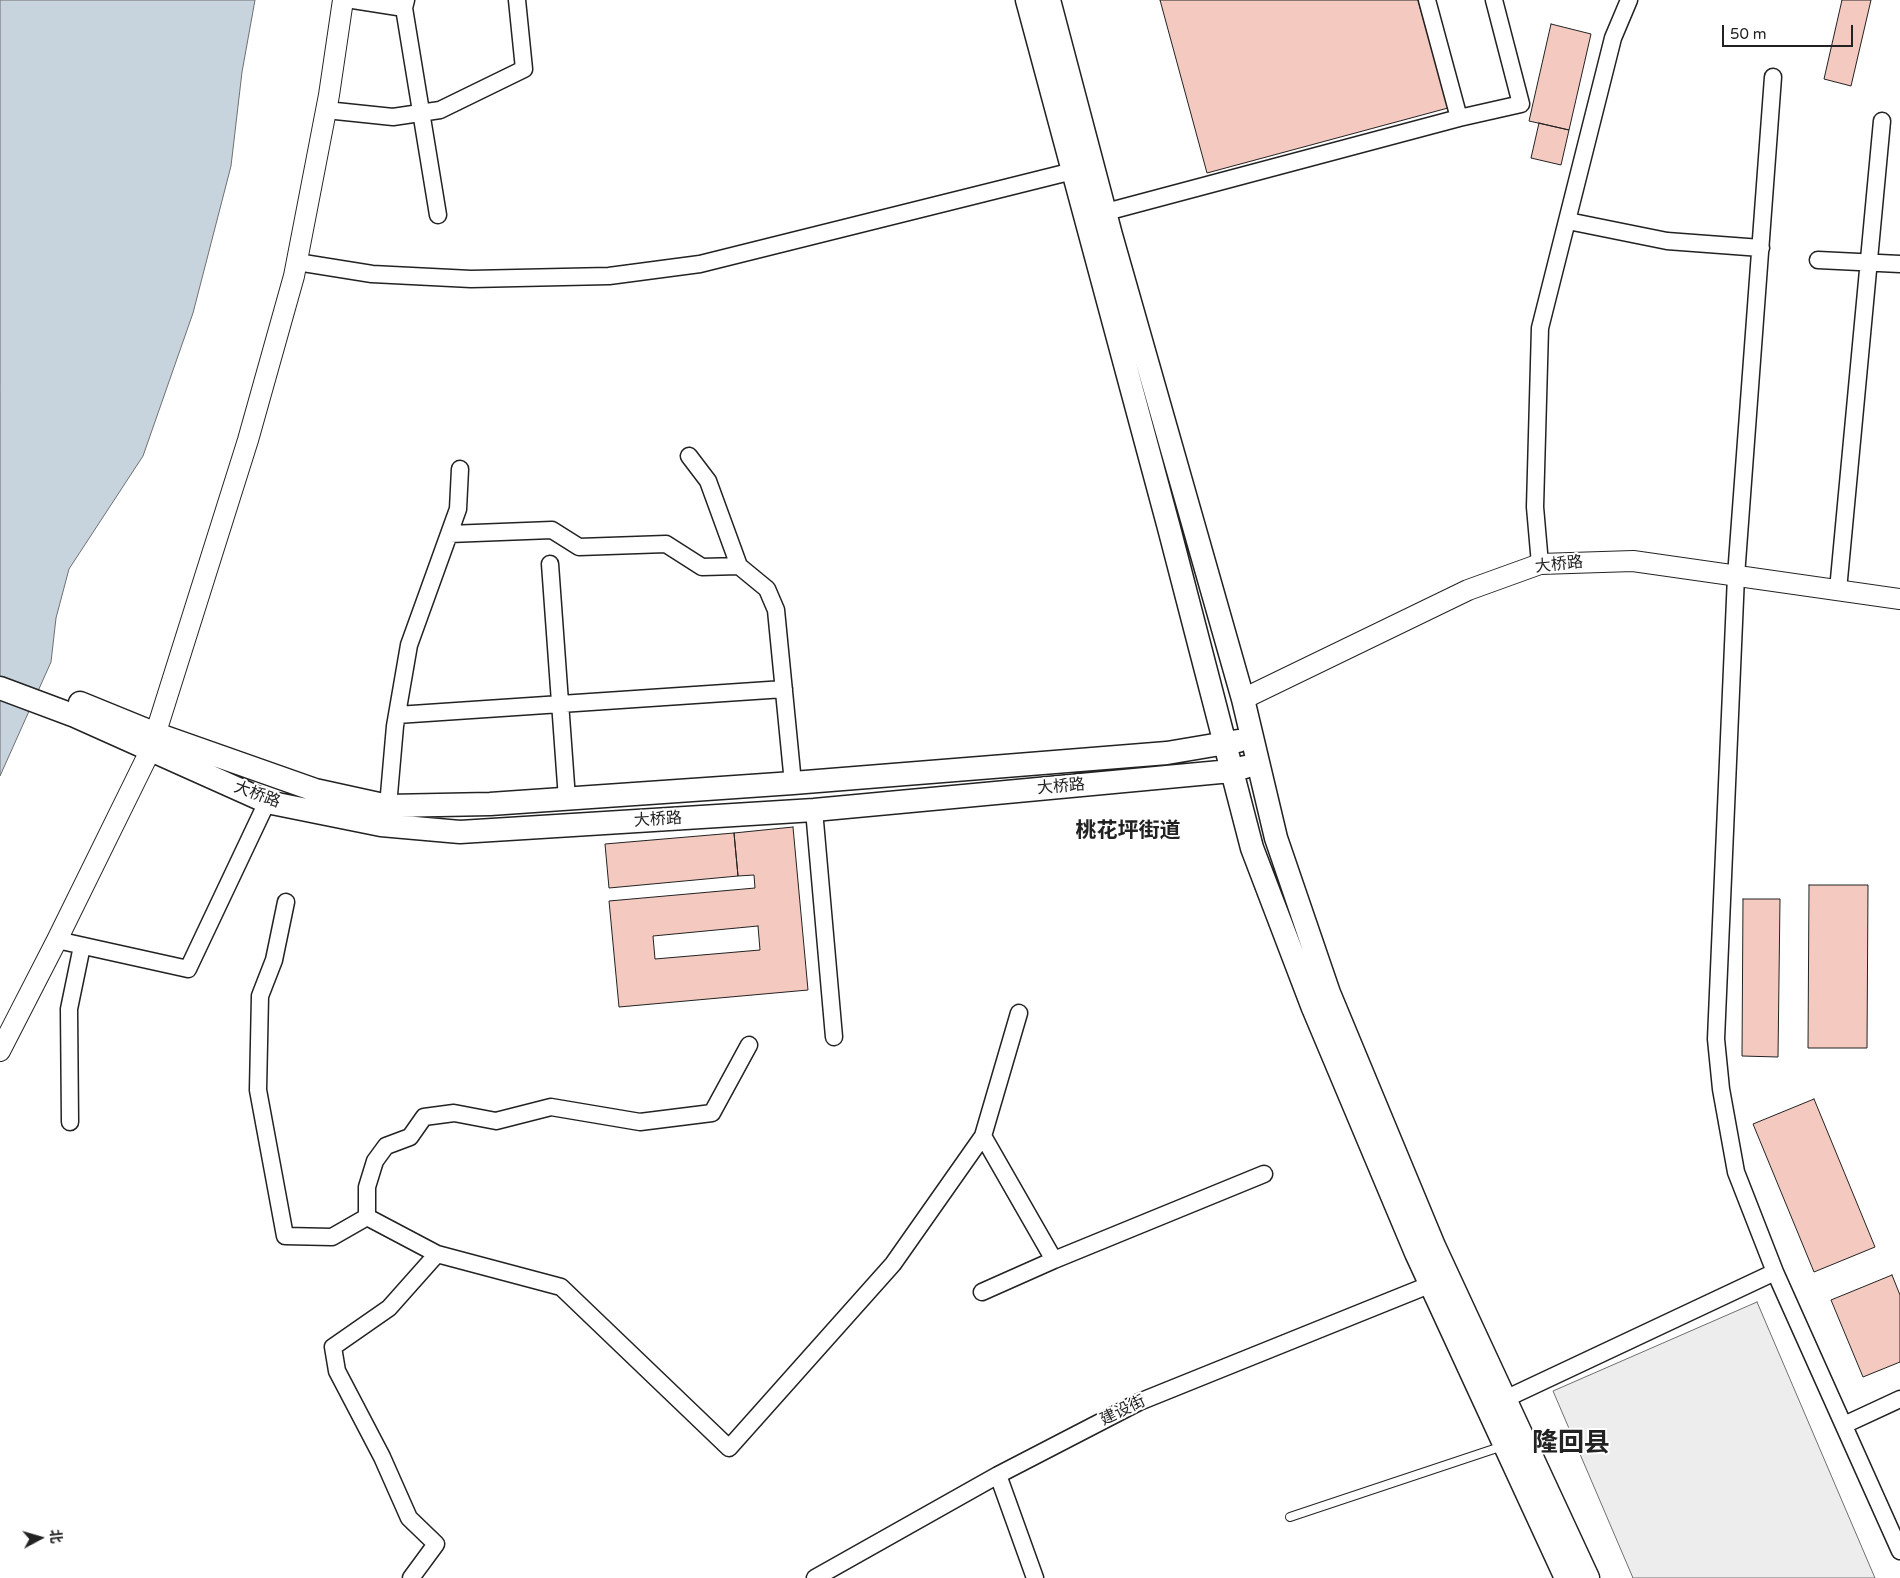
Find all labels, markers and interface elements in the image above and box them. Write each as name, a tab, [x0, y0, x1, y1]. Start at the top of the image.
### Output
scale bar	[1725, 15, 1856, 47]
text: 50 m	[1730, 25, 1767, 43]
street label: 大桥路	[1534, 553, 1584, 577]
street label: 大桥路	[1036, 775, 1086, 799]
street label: 大桥路	[231, 778, 283, 812]
street label: 大桥路	[633, 809, 683, 831]
district label: 桃花坪街道	[1076, 818, 1180, 844]
street label: 建设街	[1097, 1392, 1149, 1430]
district label: 隆回县	[1532, 1428, 1610, 1460]
north arrow	[15, 1513, 65, 1563]
text: 北	[46, 1529, 65, 1544]

